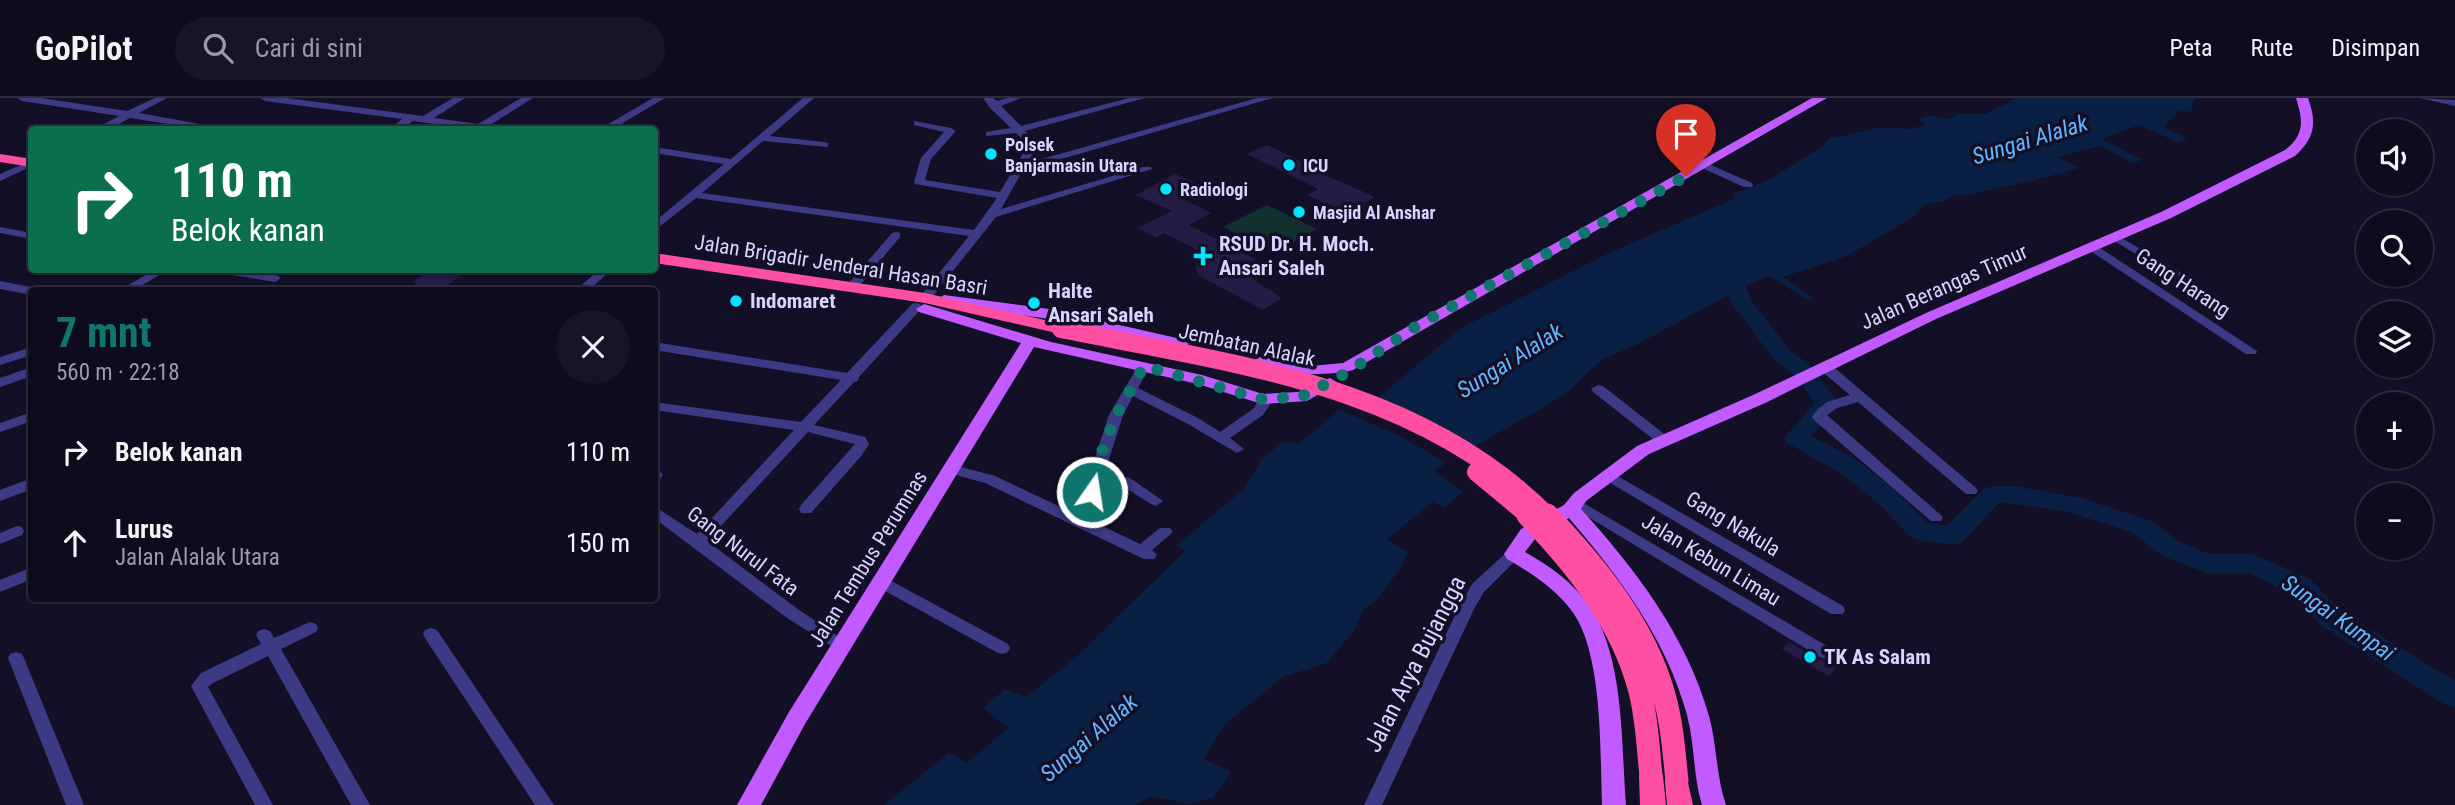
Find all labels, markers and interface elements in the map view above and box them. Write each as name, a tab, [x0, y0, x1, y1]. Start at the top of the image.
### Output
search box	[175, 17, 665, 80]
text: GoPilot	[35, 29, 133, 68]
icon: search	[199, 29, 237, 67]
text: Cari di sini	[255, 33, 363, 63]
text: Peta	[2170, 34, 2213, 62]
text: Rute	[2251, 34, 2293, 62]
text: Disimpan	[2331, 34, 2420, 62]
pin	[1656, 104, 1716, 176]
water label: Sungai Alalak	[1969, 109, 2092, 170]
icon: arrive	[1667, 115, 1705, 153]
map controls	[2356, 119, 2433, 560]
button: sound	[2356, 119, 2433, 196]
place label: Polsek Banjarmasin Utara	[1005, 134, 1137, 176]
marker: Polsek Banjarmasin Utara	[983, 146, 999, 162]
text: 110 m	[171, 152, 293, 209]
icon: right	[56, 154, 147, 245]
place label: ICU	[1303, 155, 1328, 176]
marker: ICU	[1281, 157, 1297, 173]
place label: Radiologi	[1180, 179, 1248, 200]
marker: Radiologi	[1158, 181, 1174, 197]
place label: Masjid Al Anshar	[1313, 202, 1435, 223]
marker: Masjid Al Anshar	[1291, 204, 1307, 220]
button: search	[2356, 210, 2433, 287]
text: Belok kanan	[171, 211, 325, 249]
street label: Jalan Brigadir Jenderal Hasan Basri	[693, 230, 989, 300]
place label: RSUD Dr. H. Moch. Ansari Saleh	[1219, 232, 1375, 280]
street label: Jalan Berangas Timur	[1857, 239, 2031, 335]
street label: Gang Harang	[2131, 244, 2235, 322]
marker: RSUD Dr. H. Moch. Ansari Saleh	[1193, 246, 1213, 266]
place label: Halte Ansari Saleh	[1048, 279, 1154, 327]
place label: Indomaret	[750, 289, 836, 313]
marker: Indomaret	[728, 293, 744, 309]
marker: Halte Ansari Saleh	[1026, 295, 1042, 311]
button: layers	[2356, 301, 2433, 378]
text: 7 mnt	[56, 308, 152, 357]
button: close	[556, 310, 630, 384]
water label: Sungai Alalak	[1452, 317, 1569, 404]
street label: Jembatan Alalak	[1177, 319, 1318, 371]
text: 560 m · 22:18	[56, 359, 180, 386]
button: +	[2356, 392, 2433, 469]
icon: right	[56, 433, 94, 471]
text: Belok kanan	[115, 437, 242, 467]
text: 110 m	[566, 437, 630, 467]
position arrow	[1055, 455, 1129, 529]
street label: Jalan Tembus Perumnas	[804, 466, 932, 652]
button: −	[2356, 483, 2433, 560]
street label: Gang Nakula	[1682, 487, 1784, 561]
street label: Gang Nurul Fata	[683, 501, 803, 601]
street label: Jalan Kebun Limau	[1637, 509, 1785, 611]
text: Lurus	[115, 514, 173, 544]
icon: ahead	[56, 524, 94, 562]
text: 150 m	[566, 528, 630, 558]
text: Jalan Alalak Utara	[115, 544, 280, 571]
water label: Sungai Kumpai	[2276, 569, 2400, 667]
street label: Jalan Arya Bujangga	[1359, 571, 1471, 757]
place label: TK As Salam	[1824, 645, 1931, 669]
marker: TK As Salam	[1802, 649, 1818, 665]
water label: Sungai Alalak	[1035, 688, 1144, 787]

